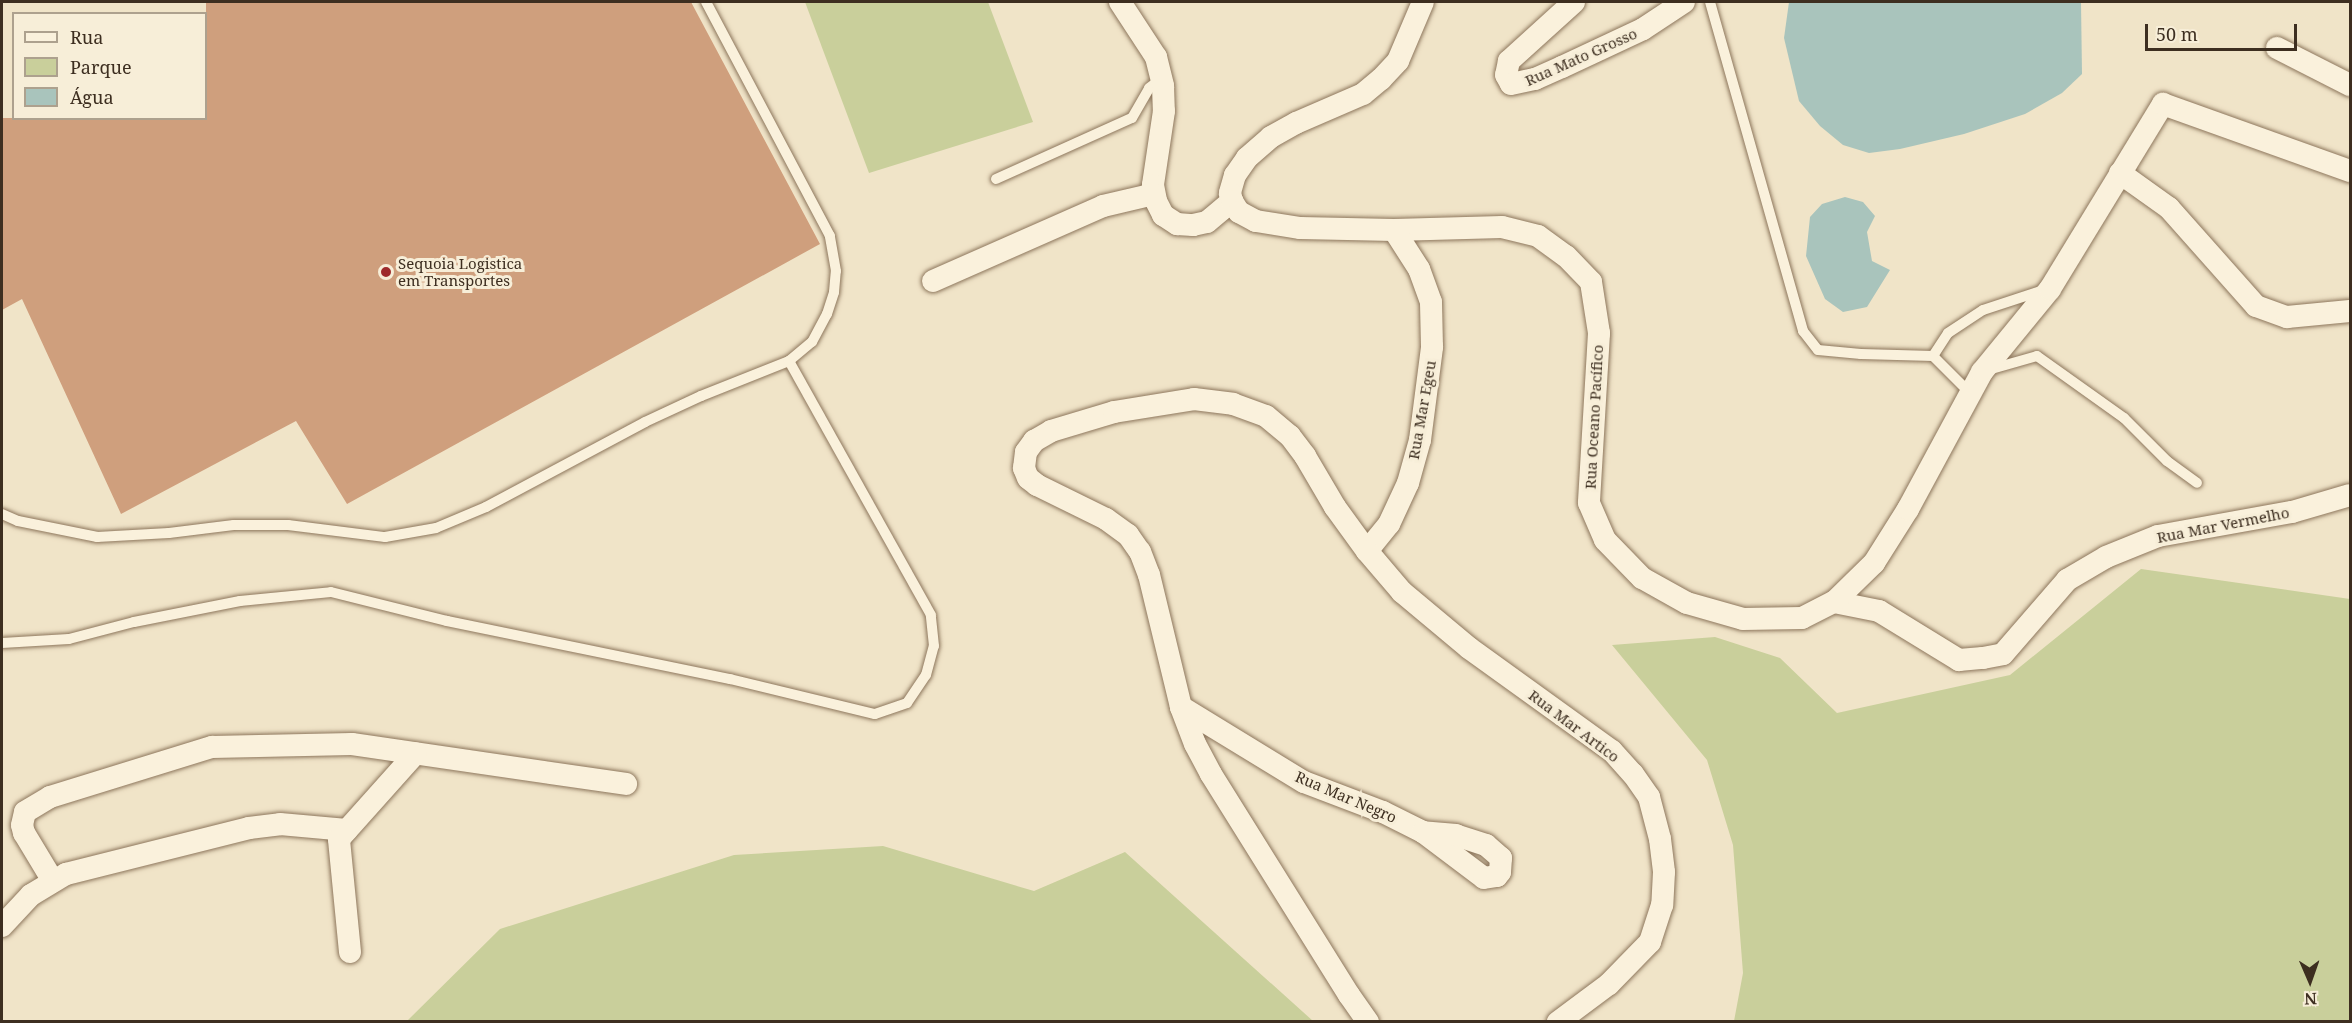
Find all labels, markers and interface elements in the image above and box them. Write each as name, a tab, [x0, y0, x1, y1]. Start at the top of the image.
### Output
legend	[12, 12, 207, 120]
scale bar	[2148, 12, 2300, 50]
text: 50 m	[2156, 22, 2198, 46]
street label: Rua Mato Grosso	[1522, 24, 1640, 90]
text: Rua	[70, 25, 103, 49]
text: Parque	[70, 55, 132, 79]
text: Água	[70, 85, 114, 109]
place label: Sequoia Logistica em Transportes	[398, 254, 522, 289]
marker: Sequoia Logistica em Transportes	[379, 265, 393, 279]
street label: Rua Oceano Pacífico	[1581, 344, 1607, 490]
street label: Rua Mar Egeu	[1404, 359, 1440, 461]
street label: Rua Mar Vermelho	[2155, 503, 2291, 547]
street label: Rua Mar Artico	[1525, 686, 1623, 766]
street label: Rua Mar Negro	[1293, 768, 1399, 826]
north arrow	[2280, 951, 2340, 1011]
text: N	[2304, 988, 2317, 1010]

